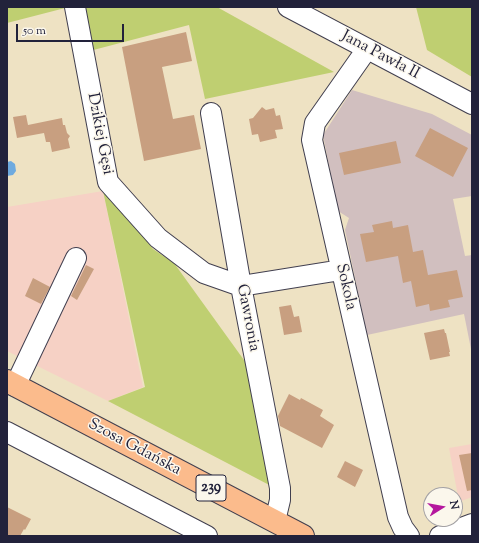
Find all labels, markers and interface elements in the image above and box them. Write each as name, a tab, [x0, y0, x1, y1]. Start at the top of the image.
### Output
scale bar	[18, 16, 126, 42]
text: 50 m	[23, 22, 46, 40]
street label: Jana Pawła II	[338, 27, 422, 85]
street label: Dzikiej Gęsi	[82, 91, 116, 177]
street label: Sokola	[330, 262, 360, 312]
street label: Gawronia	[231, 283, 263, 353]
street label: Szosa Gdańska	[84, 415, 184, 481]
road number: 239	[196, 475, 226, 501]
north arrow	[423, 487, 463, 527]
text: N	[445, 499, 462, 511]

